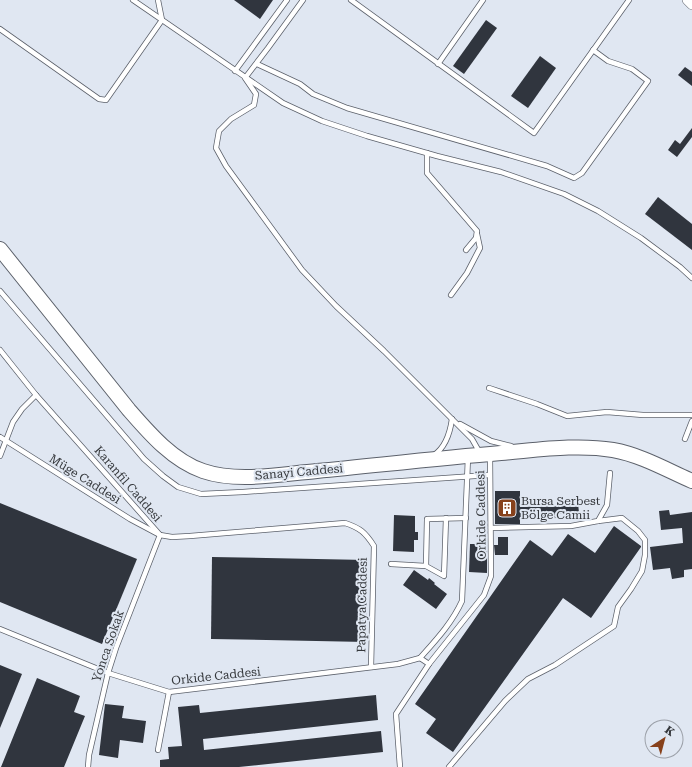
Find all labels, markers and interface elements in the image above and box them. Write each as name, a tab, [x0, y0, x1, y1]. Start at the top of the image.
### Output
street label: Karanfil Caddesi	[91, 443, 165, 525]
street label: Müge Caddesi	[47, 451, 123, 507]
street label: Sanayi Caddesi	[254, 461, 344, 483]
street label: Orkide Caddesi	[473, 470, 489, 560]
place label: Bursa Serbest Bölge Camii	[521, 494, 601, 522]
building icon: Bursa Serbest Bölge Camii	[496, 497, 518, 519]
street label: Papatya Caddesi	[354, 557, 370, 653]
street label: Yonca Sokak	[89, 608, 127, 684]
street label: Orkide Caddesi	[171, 664, 262, 688]
north arrow	[644, 719, 684, 759]
text: K	[662, 724, 677, 739]

